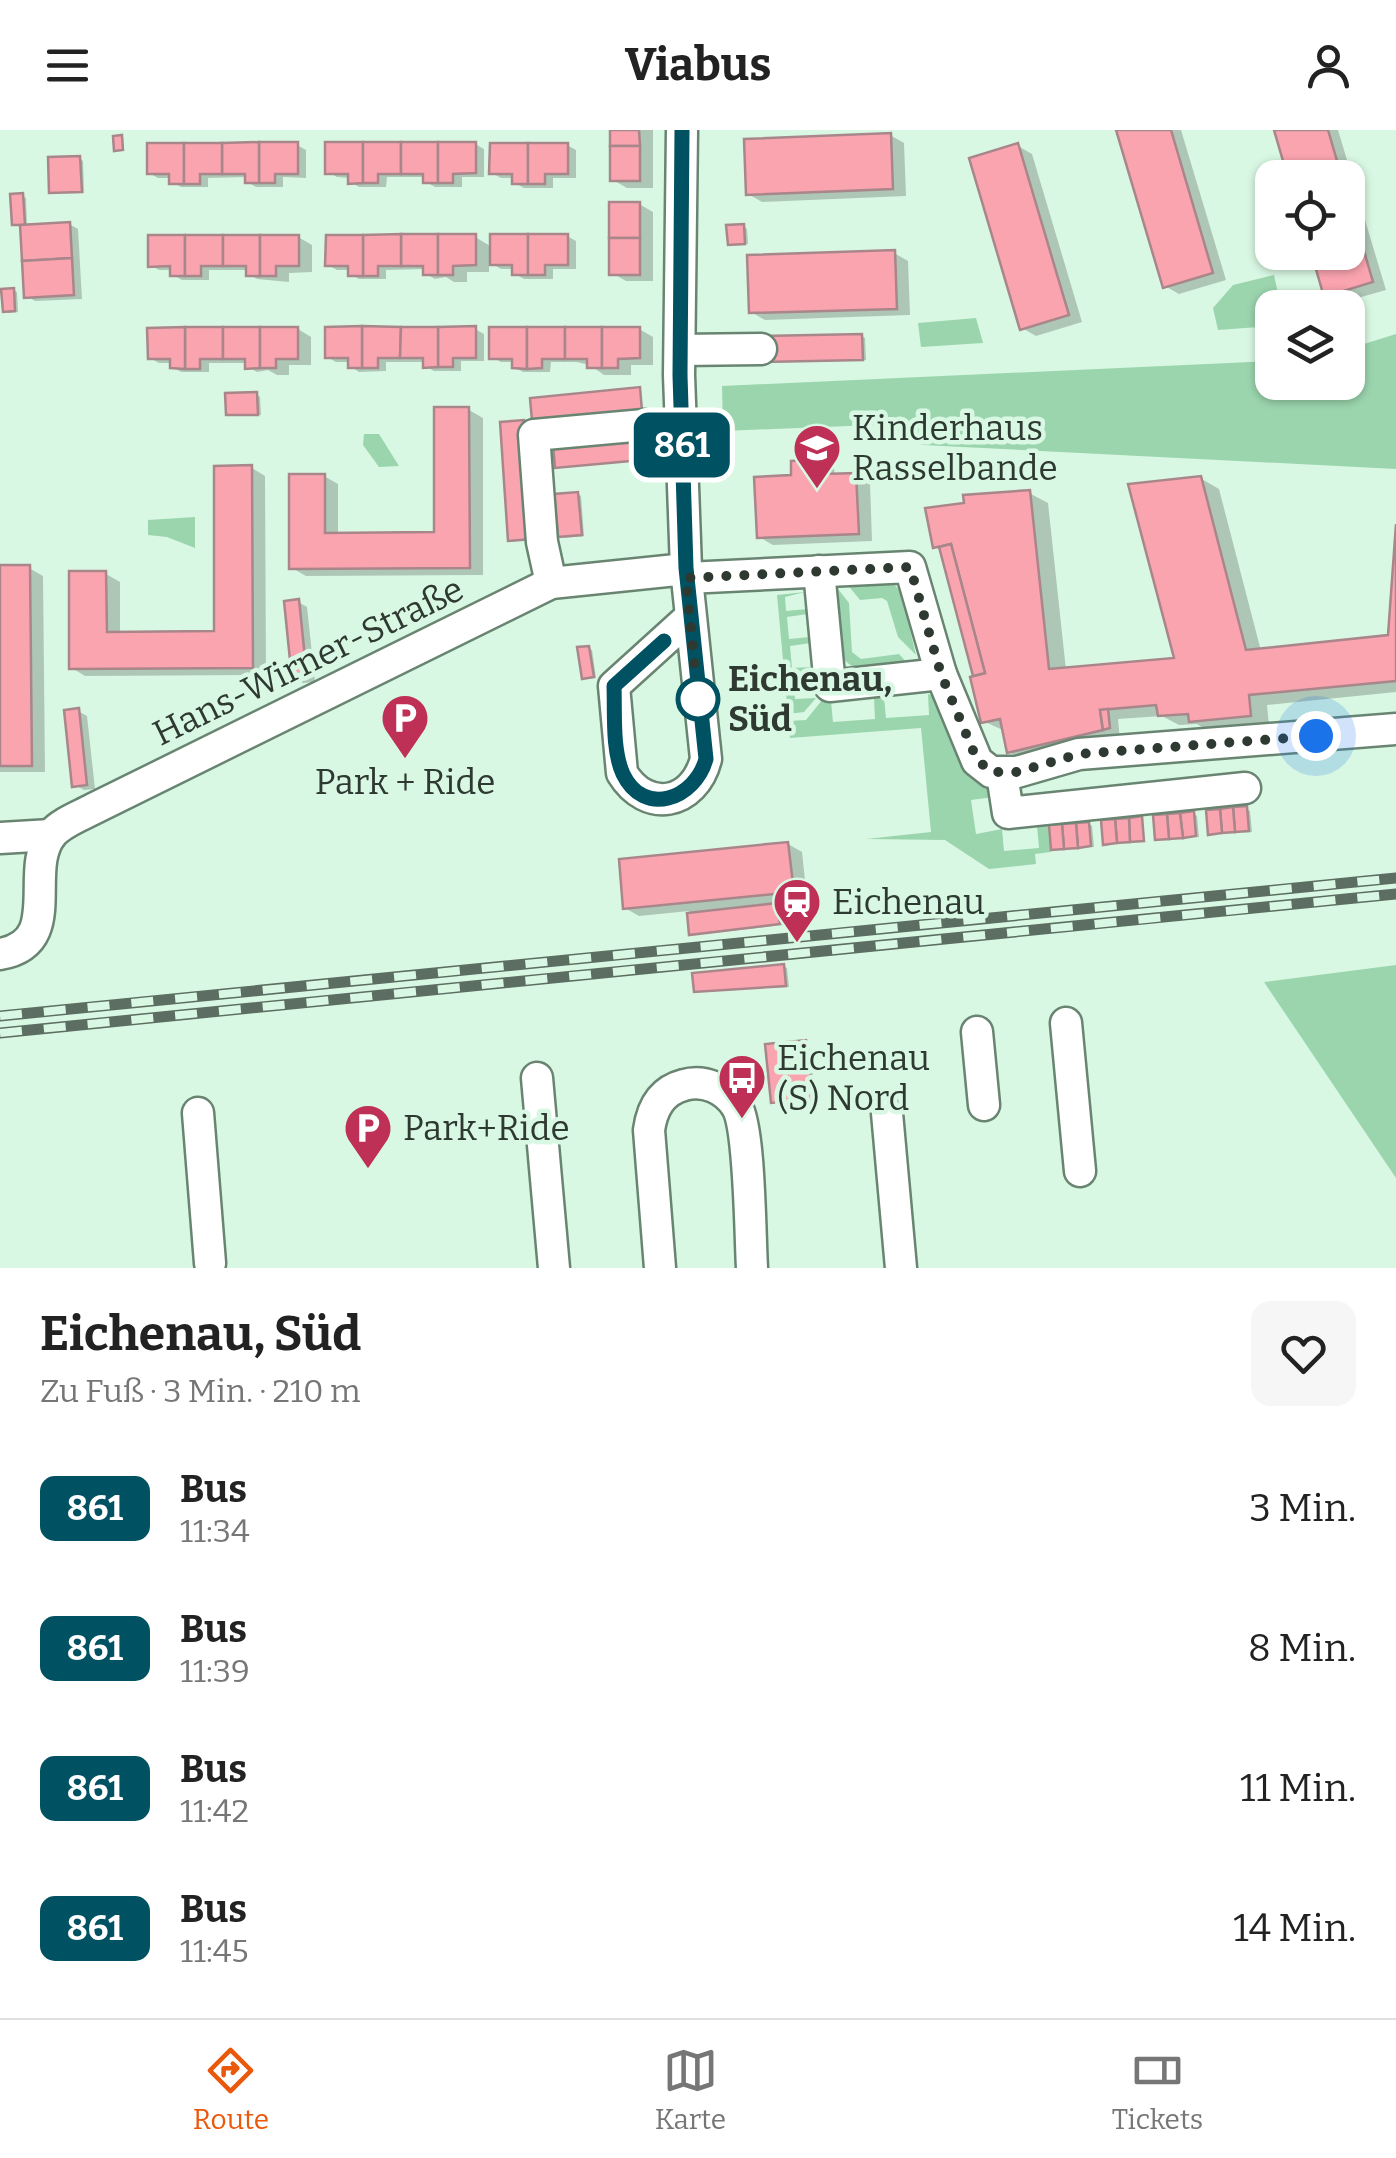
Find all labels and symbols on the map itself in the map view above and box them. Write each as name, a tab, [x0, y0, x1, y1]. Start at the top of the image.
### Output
place label: Kinderhaus Rasselbande	[852, 407, 1058, 489]
line badge: 861	[624, 412, 740, 478]
school or university icon: Kinderhaus Rasselbande	[791, 422, 843, 490]
street label: Hans-Wirner-Straße	[146, 568, 470, 754]
place label: Eichenau, Süd	[728, 658, 892, 740]
marker: Eichenau, Süd	[677, 678, 719, 720]
parking icon: Park + Ride	[379, 692, 431, 760]
your location	[1291, 711, 1341, 761]
place label: Park + Ride	[315, 761, 495, 803]
station icon: Eichenau	[771, 876, 823, 944]
place label: Eichenau	[832, 881, 985, 923]
place label: Eichenau (S) Nord	[777, 1037, 930, 1119]
bus stop icon: Eichenau (S) Nord	[716, 1052, 768, 1120]
parking icon: Park+Ride	[342, 1102, 394, 1170]
place label: Park+Ride	[403, 1107, 570, 1149]

